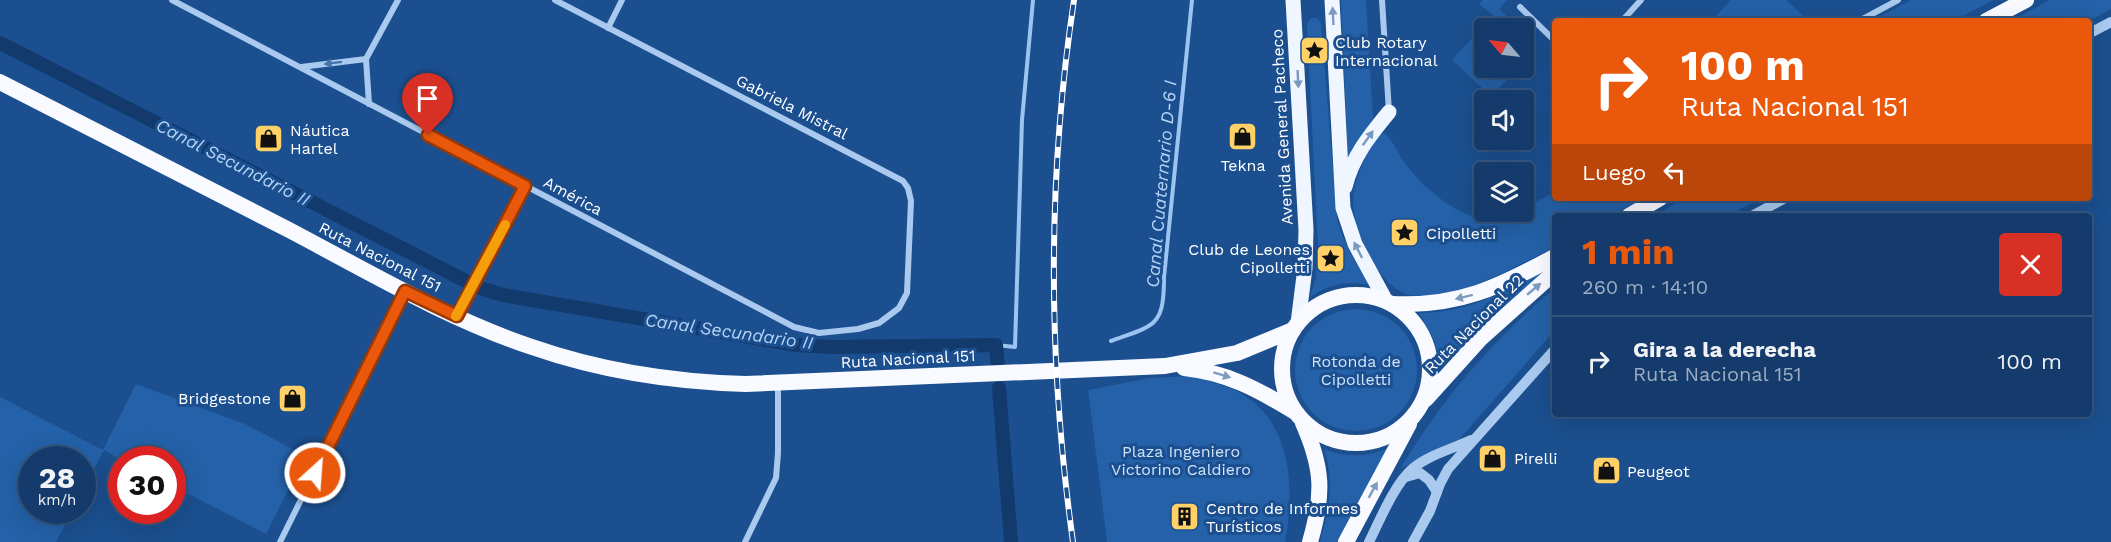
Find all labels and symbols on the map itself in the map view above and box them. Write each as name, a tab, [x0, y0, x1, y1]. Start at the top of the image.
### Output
one-way arrow	[1329, 6, 1338, 25]
north arrow	[1474, 18, 1534, 78]
street label: Avenida General Pacheco	[1267, 28, 1297, 226]
place label: Club Rotary Internacional	[1335, 33, 1438, 70]
place icon: Club Rotary Internacional	[1298, 35, 1330, 67]
one-way arrow	[323, 58, 342, 68]
one-way arrow	[1293, 70, 1302, 89]
street label: Gabriela Mistral	[733, 71, 851, 143]
pin	[402, 73, 453, 135]
water label: Canal Cuaternario D-6 I	[1141, 79, 1181, 289]
water label: Canal Secundario II	[153, 114, 314, 210]
place label: Náutica Hartel	[290, 121, 350, 158]
shop icon: Tekna	[1227, 121, 1259, 153]
shop icon: Náutica Hartel	[253, 123, 285, 155]
one-way arrow	[1362, 131, 1374, 147]
place label: Tekna	[1220, 156, 1266, 175]
street label: América	[540, 173, 606, 219]
place icon: Cipolletti	[1389, 217, 1421, 249]
street label: Ruta Nacional 151	[316, 218, 444, 296]
place label: Cipolletti	[1426, 224, 1496, 243]
place label: Club de Leones Cipolletti	[1188, 240, 1310, 277]
one-way arrow	[1353, 241, 1363, 258]
place icon: Club de Leones Cipolletti	[1315, 242, 1347, 274]
street label: Ruta Nacional 22	[1421, 271, 1527, 377]
one-way arrow	[1526, 283, 1542, 296]
one-way arrow	[1455, 292, 1473, 302]
water label: Canal Secundario II	[644, 309, 815, 353]
street label: Ruta Nacional 151	[840, 346, 976, 372]
park label: Rotonda de Cipolletti	[1311, 352, 1401, 389]
one-way arrow	[1213, 371, 1231, 380]
shop icon: Bridgestone	[276, 382, 308, 414]
place label: Bridgestone	[178, 389, 271, 408]
position arrow	[283, 441, 347, 505]
park label: Plaza Ingeniero Victorino Caldiero	[1111, 442, 1251, 479]
shop icon: Pirelli	[1477, 442, 1509, 474]
speed limit sign: 30	[108, 446, 186, 524]
place label: Pirelli	[1514, 449, 1558, 468]
shop icon: Peugeot	[1590, 455, 1622, 487]
place label: Peugeot	[1627, 462, 1690, 481]
one-way arrow	[1368, 481, 1378, 498]
place label: Centro de Informes Turísticos	[1206, 499, 1358, 536]
building icon: Centro de Informes Turísticos	[1169, 501, 1201, 533]

